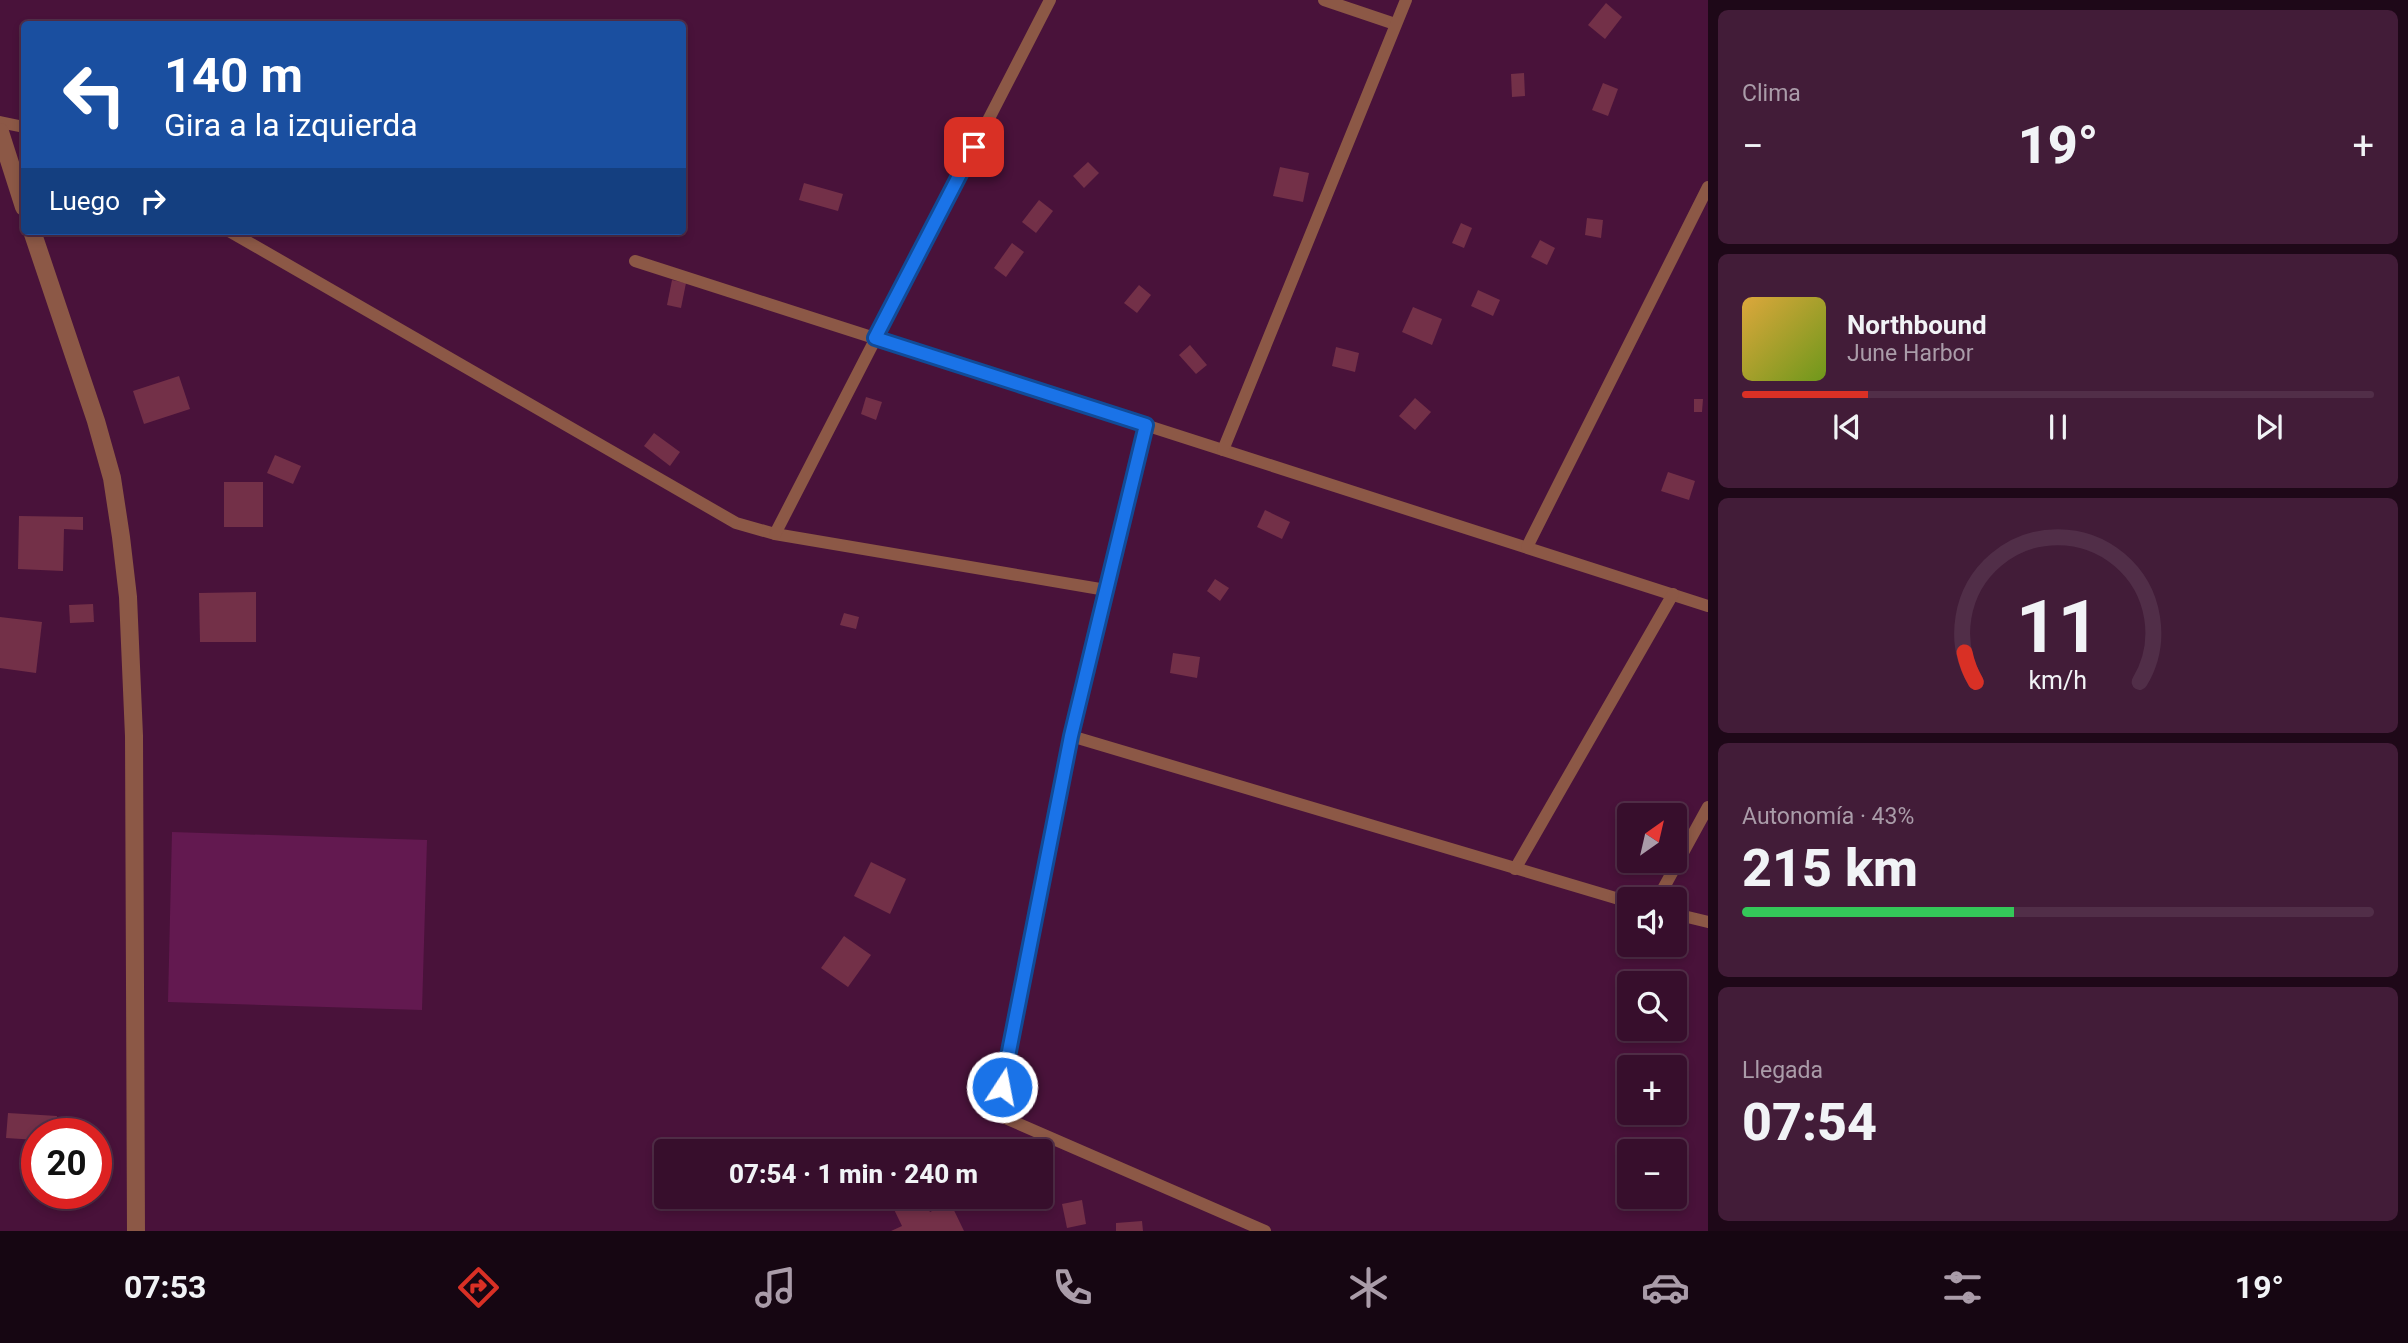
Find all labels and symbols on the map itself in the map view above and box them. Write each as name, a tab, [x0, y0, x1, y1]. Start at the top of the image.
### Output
pin	[944, 117, 1004, 177]
north arrow	[1617, 803, 1687, 873]
position arrow	[965, 1050, 1039, 1124]
speed limit sign: 20	[21, 1118, 112, 1209]

